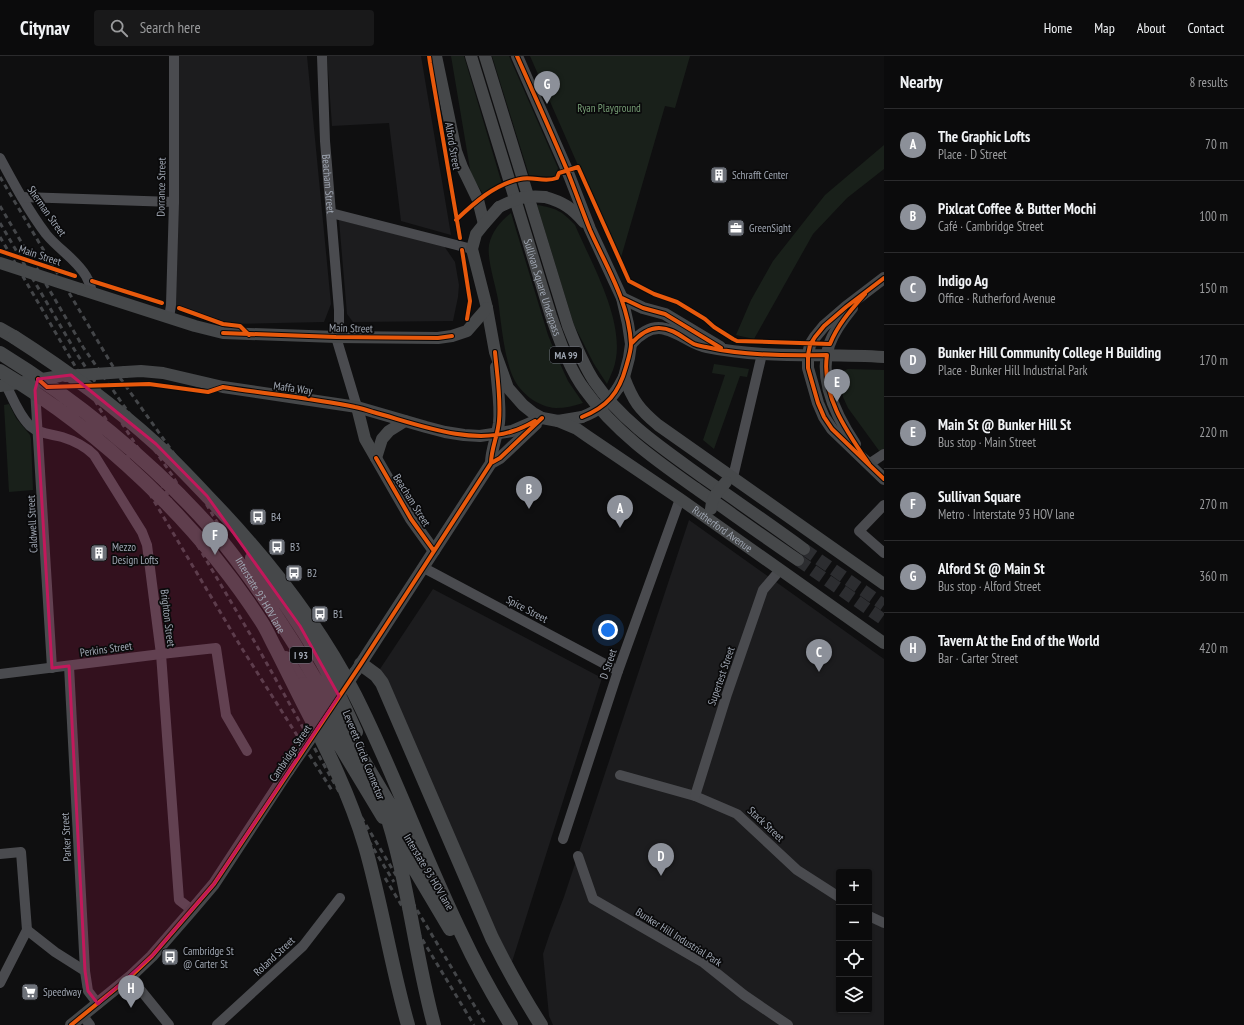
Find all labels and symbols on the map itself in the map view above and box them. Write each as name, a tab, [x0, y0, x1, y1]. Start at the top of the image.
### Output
pin: G	[534, 71, 560, 104]
park label: Ryan Playground	[577, 101, 641, 115]
street label: Alford Street	[442, 121, 464, 171]
street label: Beacham Street	[319, 154, 338, 214]
street label: Dorrance Street	[153, 157, 169, 217]
building icon: Schrafft Center	[709, 165, 729, 185]
place label: Schrafft Center	[732, 168, 788, 182]
street label: Sherman Street	[24, 183, 70, 239]
office icon: GreenSight	[726, 218, 746, 238]
place label: GreenSight	[749, 221, 791, 235]
street label: Sullivan Square Underpass	[521, 237, 565, 338]
street label: Main Street	[17, 242, 63, 268]
street label: Main Street	[329, 321, 373, 335]
road number: MA 99	[550, 347, 582, 363]
pin: E	[824, 369, 850, 402]
street label: Maffa Way	[273, 378, 314, 398]
street label: Beacham Street	[390, 471, 434, 529]
pin: B	[516, 476, 542, 509]
street label: Caldwell Street	[23, 495, 41, 553]
pin: A	[607, 495, 633, 528]
street label: Rutherford Avenue	[689, 503, 756, 555]
bus stop icon: B4	[248, 507, 268, 527]
place label: B4	[271, 510, 281, 524]
pin: F	[202, 522, 228, 555]
bus stop icon: B3	[267, 537, 287, 557]
place label: Mezzo Design Lofts	[112, 540, 159, 567]
place label: B3	[290, 540, 300, 554]
building icon: Mezzo Design Lofts	[89, 543, 109, 563]
street label: Interstate 93 HOV lane	[232, 554, 289, 636]
bus stop icon: B2	[284, 563, 304, 583]
place label: B2	[307, 566, 317, 580]
street label: Brighton Street	[158, 588, 178, 648]
street label: Spice Street	[504, 592, 550, 626]
bus stop icon: B1	[310, 604, 330, 624]
place label: B1	[333, 607, 343, 621]
your location	[598, 620, 618, 640]
street label: Perkins Street	[79, 638, 133, 660]
pin: C	[806, 639, 832, 672]
street label: Supertest Street	[704, 645, 738, 707]
road number: I 93	[290, 647, 312, 663]
street label: D Street	[596, 647, 620, 681]
street label: Leverett Circle Connector	[340, 708, 388, 802]
street label: Cambridge Street	[266, 722, 314, 784]
street label: Stack Street	[745, 803, 787, 845]
street label: Parker Street	[58, 812, 74, 862]
street label: Interstate 93 HOV lane	[401, 831, 457, 913]
pin: D	[648, 843, 674, 876]
street label: Bunker Hill Industrial Park	[633, 905, 725, 970]
street label: Roland Street	[250, 933, 298, 979]
place label: Cambridge St @ Carter St	[183, 944, 234, 971]
bus stop icon: Cambridge St @ Carter St	[160, 947, 180, 967]
pin: H	[118, 975, 144, 1008]
supermarket icon: Speedway	[20, 982, 40, 1002]
place label: Speedway	[43, 985, 82, 999]

